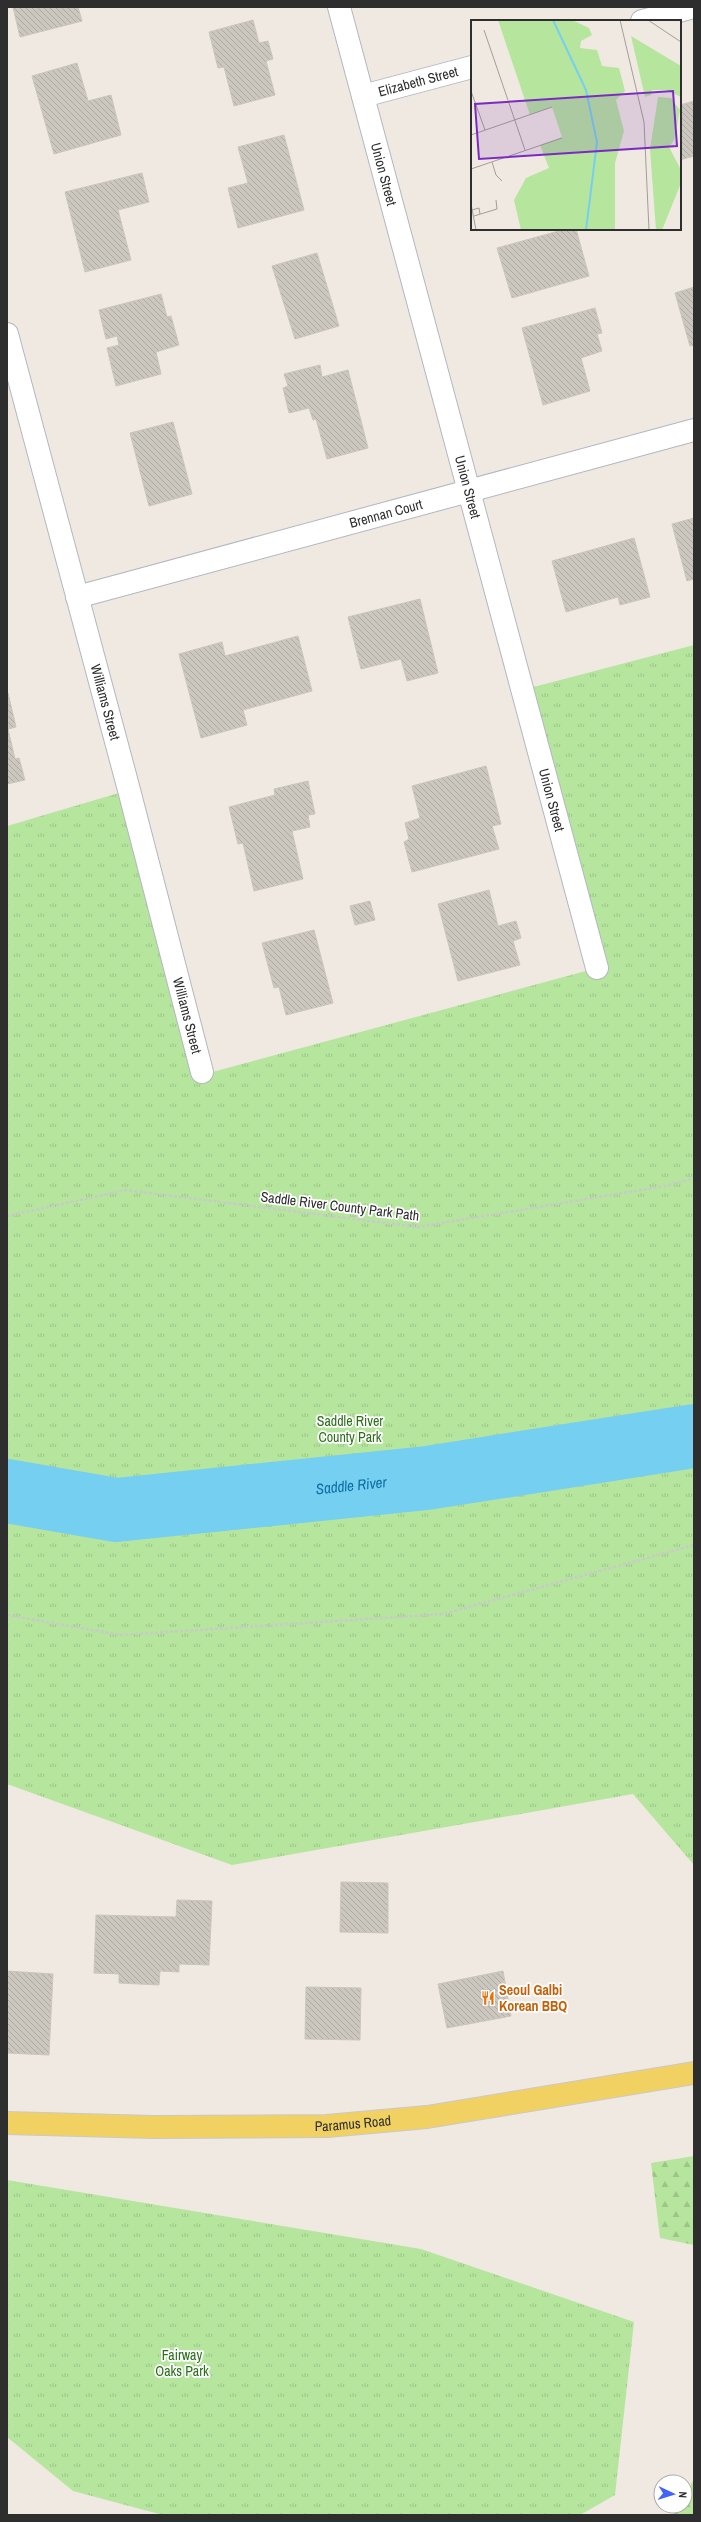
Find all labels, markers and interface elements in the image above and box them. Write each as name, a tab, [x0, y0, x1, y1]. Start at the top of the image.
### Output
inset map	[471, 20, 681, 230]
street label: Elizabeth Street	[376, 62, 460, 101]
street label: Union Street	[367, 141, 401, 208]
street label: Union Street	[451, 453, 485, 521]
street label: Brennan Court	[347, 495, 424, 532]
street label: Williams Street	[87, 662, 124, 742]
street label: Union Street	[535, 766, 569, 833]
street label: Williams Street	[169, 976, 206, 1056]
street label: Saddle River County Park Path	[260, 1187, 420, 1225]
park label: Saddle River County Park	[317, 1412, 383, 1446]
water label: Saddle River	[315, 1471, 388, 1499]
place label: Seoul Galbi Korean BBQ	[499, 1981, 567, 2015]
restaurant icon: Seoul Galbi Korean BBQ	[480, 1990, 496, 2006]
street label: Paramus Road	[315, 2111, 392, 2135]
park label: Fairway Oaks Park	[155, 2346, 209, 2380]
north arrow	[653, 2474, 693, 2514]
text: N	[676, 2491, 690, 2498]

